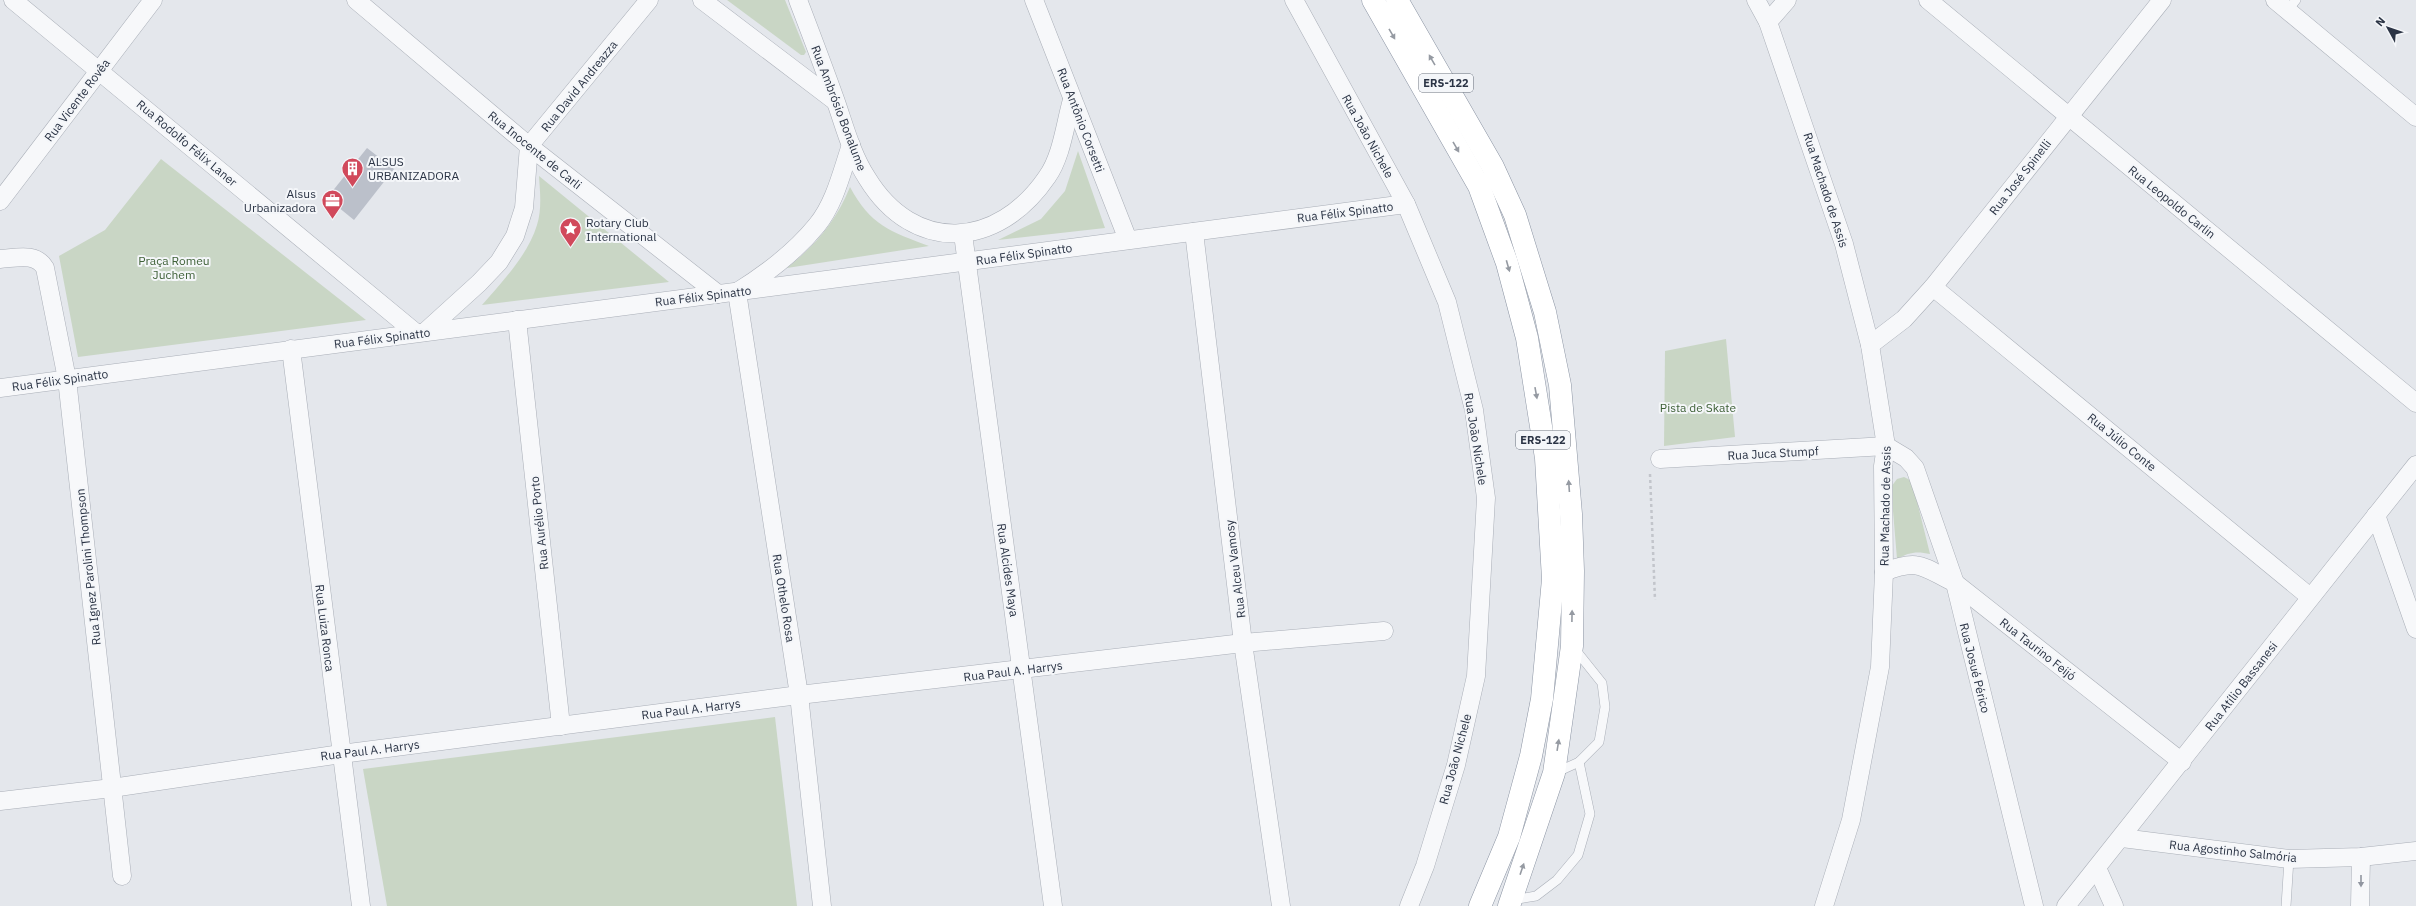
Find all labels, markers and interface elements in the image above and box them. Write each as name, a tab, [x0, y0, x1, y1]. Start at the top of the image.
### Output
north arrow	[2368, 8, 2408, 48]
text: N	[2372, 14, 2388, 29]
one-way arrow	[1389, 28, 1396, 40]
street label: Rua David Andreazza	[538, 37, 621, 135]
street label: Rua Ambrósio Bonalume	[808, 43, 870, 173]
one-way arrow	[1429, 54, 1436, 66]
street label: Rua Vicente Rovêa	[41, 55, 113, 144]
street label: Rua Antônio Corsetti	[1054, 66, 1108, 174]
road number: ERS-122	[1419, 74, 1473, 92]
street label: Rua João Nichele	[1339, 92, 1397, 181]
street label: Rua Rodolfo Félix Laner	[134, 97, 241, 190]
street label: Rua Inocente de Carli	[485, 108, 585, 192]
street label: Rua Machado de Assis	[1800, 131, 1852, 250]
street label: Rua José Spinelli	[1986, 136, 2054, 218]
one-way arrow	[1453, 141, 1460, 153]
place label: ALSUS URBANIZADORA	[368, 154, 459, 183]
building icon: ALSUS URBANIZADORA	[339, 155, 365, 188]
street label: Rua Leopoldo Carlin	[2125, 162, 2219, 242]
place label: Alsus Urbanizadora	[244, 186, 317, 215]
office icon: Alsus Urbanizadora	[319, 187, 345, 220]
street label: Rua Félix Spinatto	[1296, 199, 1394, 225]
place label: Rotary Club International	[586, 215, 656, 244]
place icon: Rotary Club International	[557, 216, 583, 249]
street label: Rua Félix Spinatto	[975, 240, 1073, 268]
park label: Praça Romeu Juchem	[138, 253, 210, 282]
one-way arrow	[1505, 260, 1511, 272]
street label: Rua Félix Spinatto	[654, 283, 752, 309]
street label: Rua Félix Spinatto	[333, 325, 431, 351]
street label: Rua Félix Spinatto	[11, 366, 109, 394]
one-way arrow	[1533, 387, 1539, 399]
street label: Rua João Nichele	[1461, 392, 1491, 487]
park label: Pista de Skate	[1660, 400, 1737, 415]
street label: Rua Júlio Conte	[2085, 410, 2160, 475]
road number: ERS-122	[1516, 431, 1570, 449]
street label: Rua Juca Stumpf	[1727, 443, 1819, 463]
street label: Rua Machado de Assis	[1876, 446, 1894, 566]
street label: Rua Aurélio Porto	[527, 475, 551, 571]
one-way arrow	[1566, 480, 1573, 492]
street label: Rua Ignez Parolini Thompson	[72, 488, 104, 646]
street label: Rua Alceu Vamosy	[1222, 519, 1248, 619]
street label: Rua Alcides Maya	[994, 522, 1022, 618]
street label: Rua Othelo Rosa	[770, 553, 798, 644]
street label: Rua Luiza Ronca	[312, 584, 338, 673]
one-way arrow	[1569, 610, 1576, 622]
street label: Rua Taurino Feijó	[1997, 615, 2079, 684]
street label: Rua Josué Périco	[1957, 621, 1994, 715]
street label: Rua Atílio Bassanesi	[2202, 638, 2280, 734]
street label: Rua Paul A. Harrys	[963, 657, 1064, 685]
street label: Rua Paul A. Harrys	[641, 695, 742, 723]
street label: Rua João Nichele	[1436, 712, 1474, 806]
street label: Rua Paul A. Harrys	[320, 736, 421, 764]
one-way arrow	[1555, 739, 1561, 751]
street label: Rua Agostinho Salmória	[2168, 837, 2298, 865]
one-way arrow	[1519, 863, 1525, 875]
one-way arrow	[2358, 875, 2364, 888]

